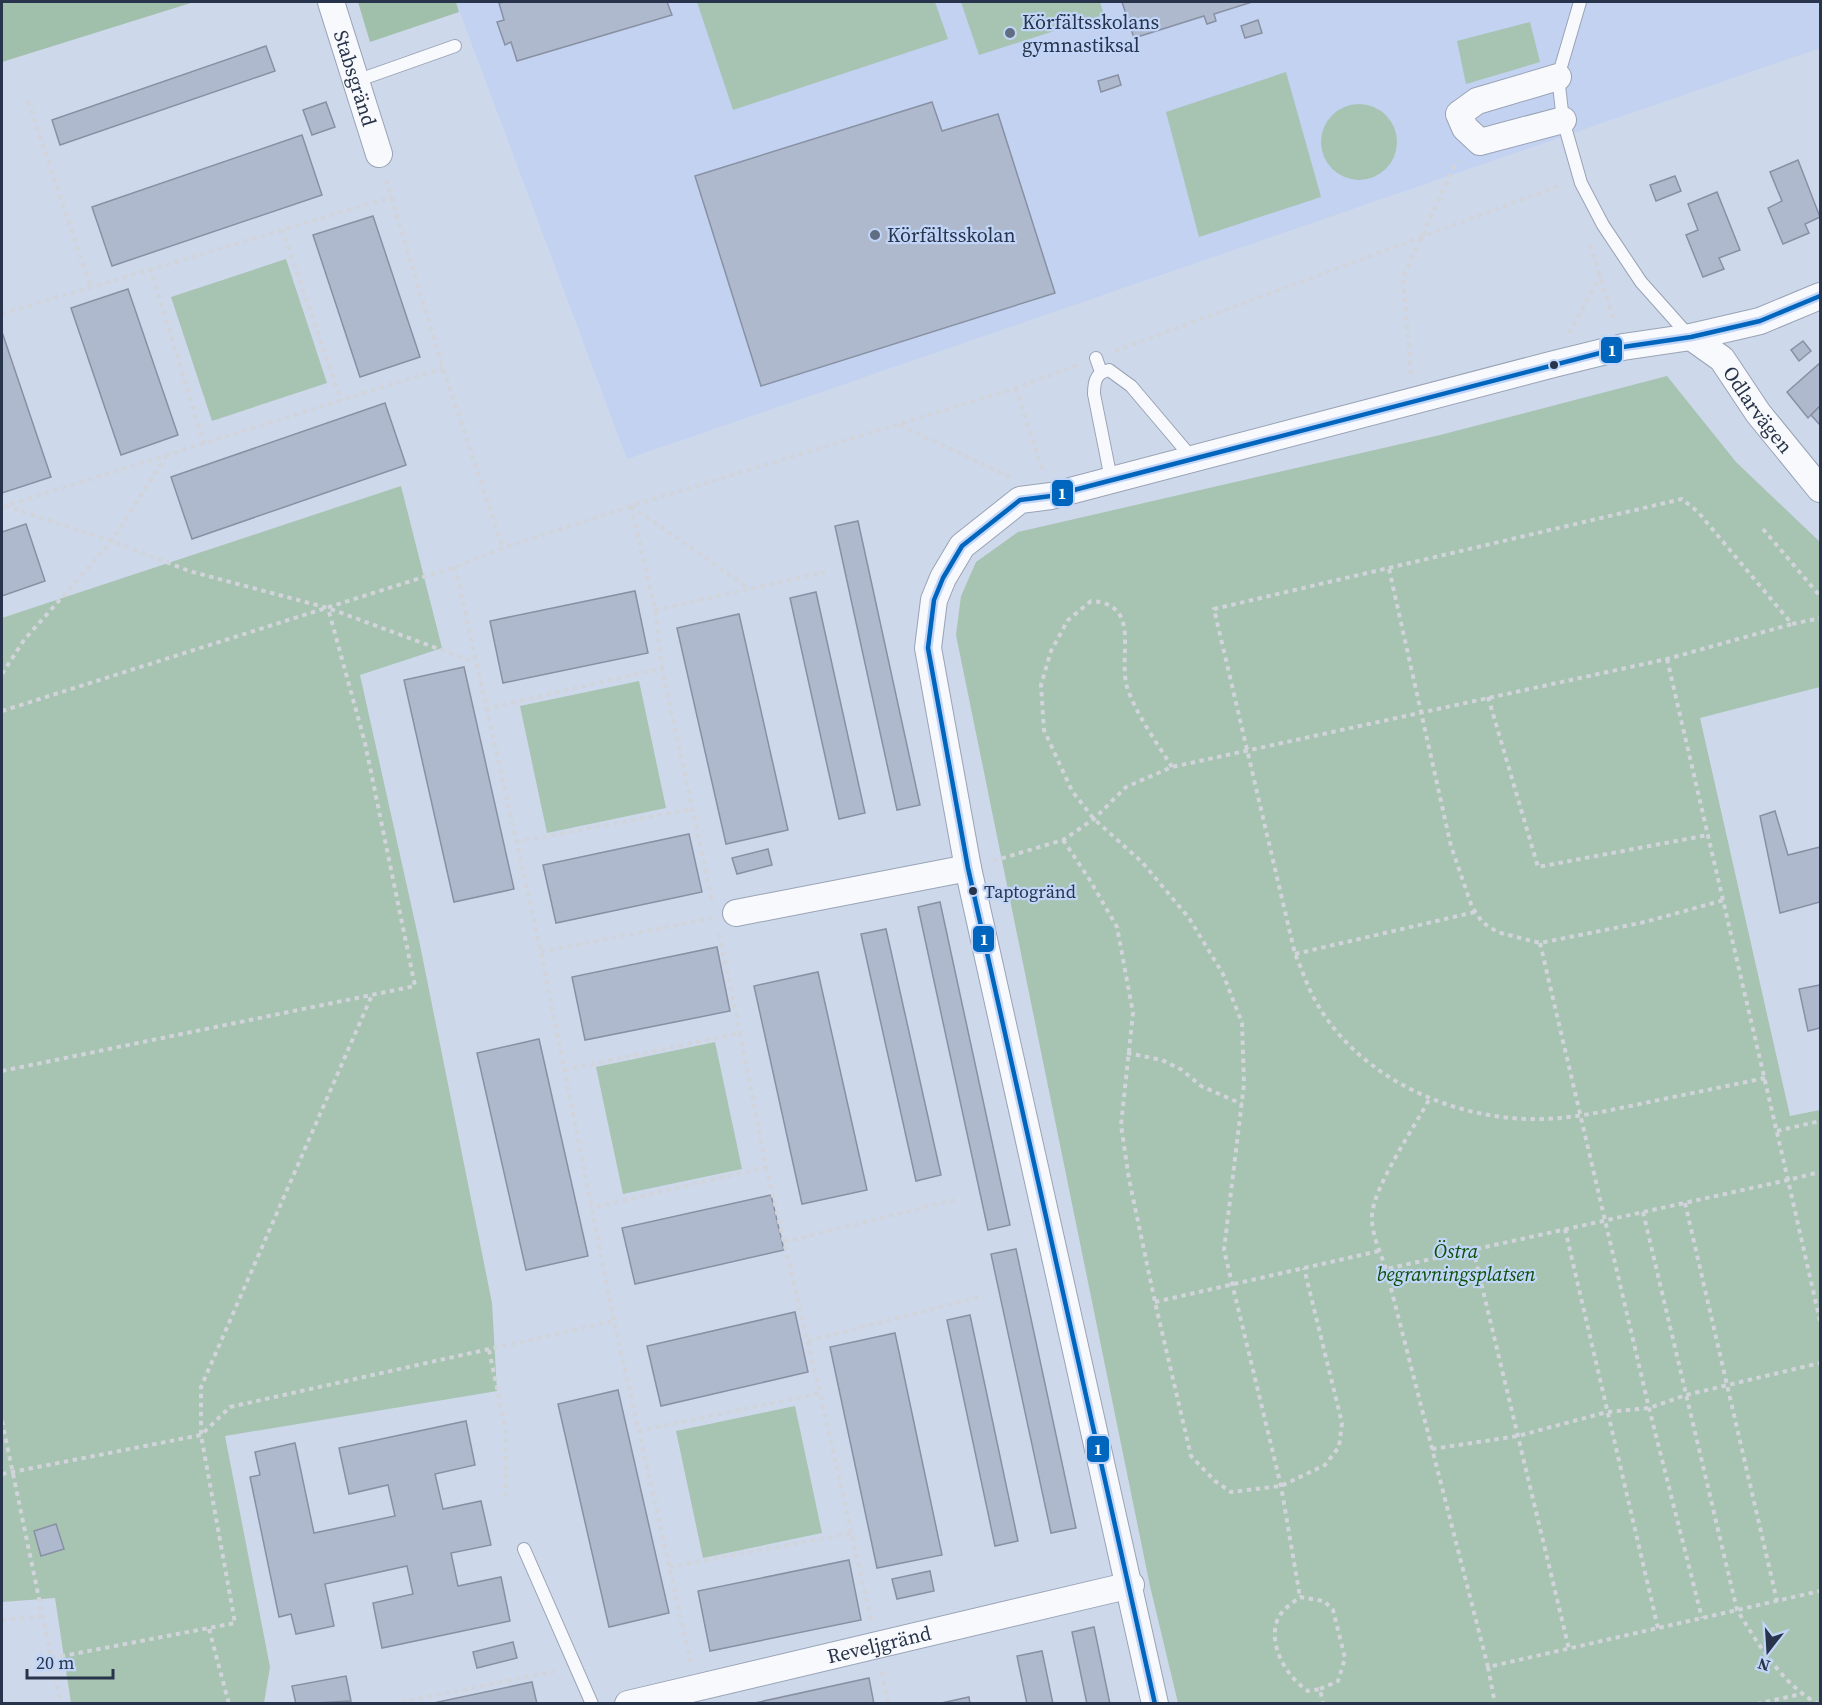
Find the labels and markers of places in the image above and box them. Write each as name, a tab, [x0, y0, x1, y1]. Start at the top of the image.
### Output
place label: Körfältsskolans gymnastiksal	[1022, 8, 1159, 59]
marker: Körfältsskolans gymnastiksal	[1003, 26, 1017, 40]
place label: Körfältsskolan	[887, 221, 1016, 249]
marker: Körfältsskolan	[868, 228, 882, 242]
unlabelled marker	[1548, 359, 1560, 371]
place label: Taptogränd	[984, 879, 1076, 904]
marker: Taptogränd	[967, 885, 979, 897]

